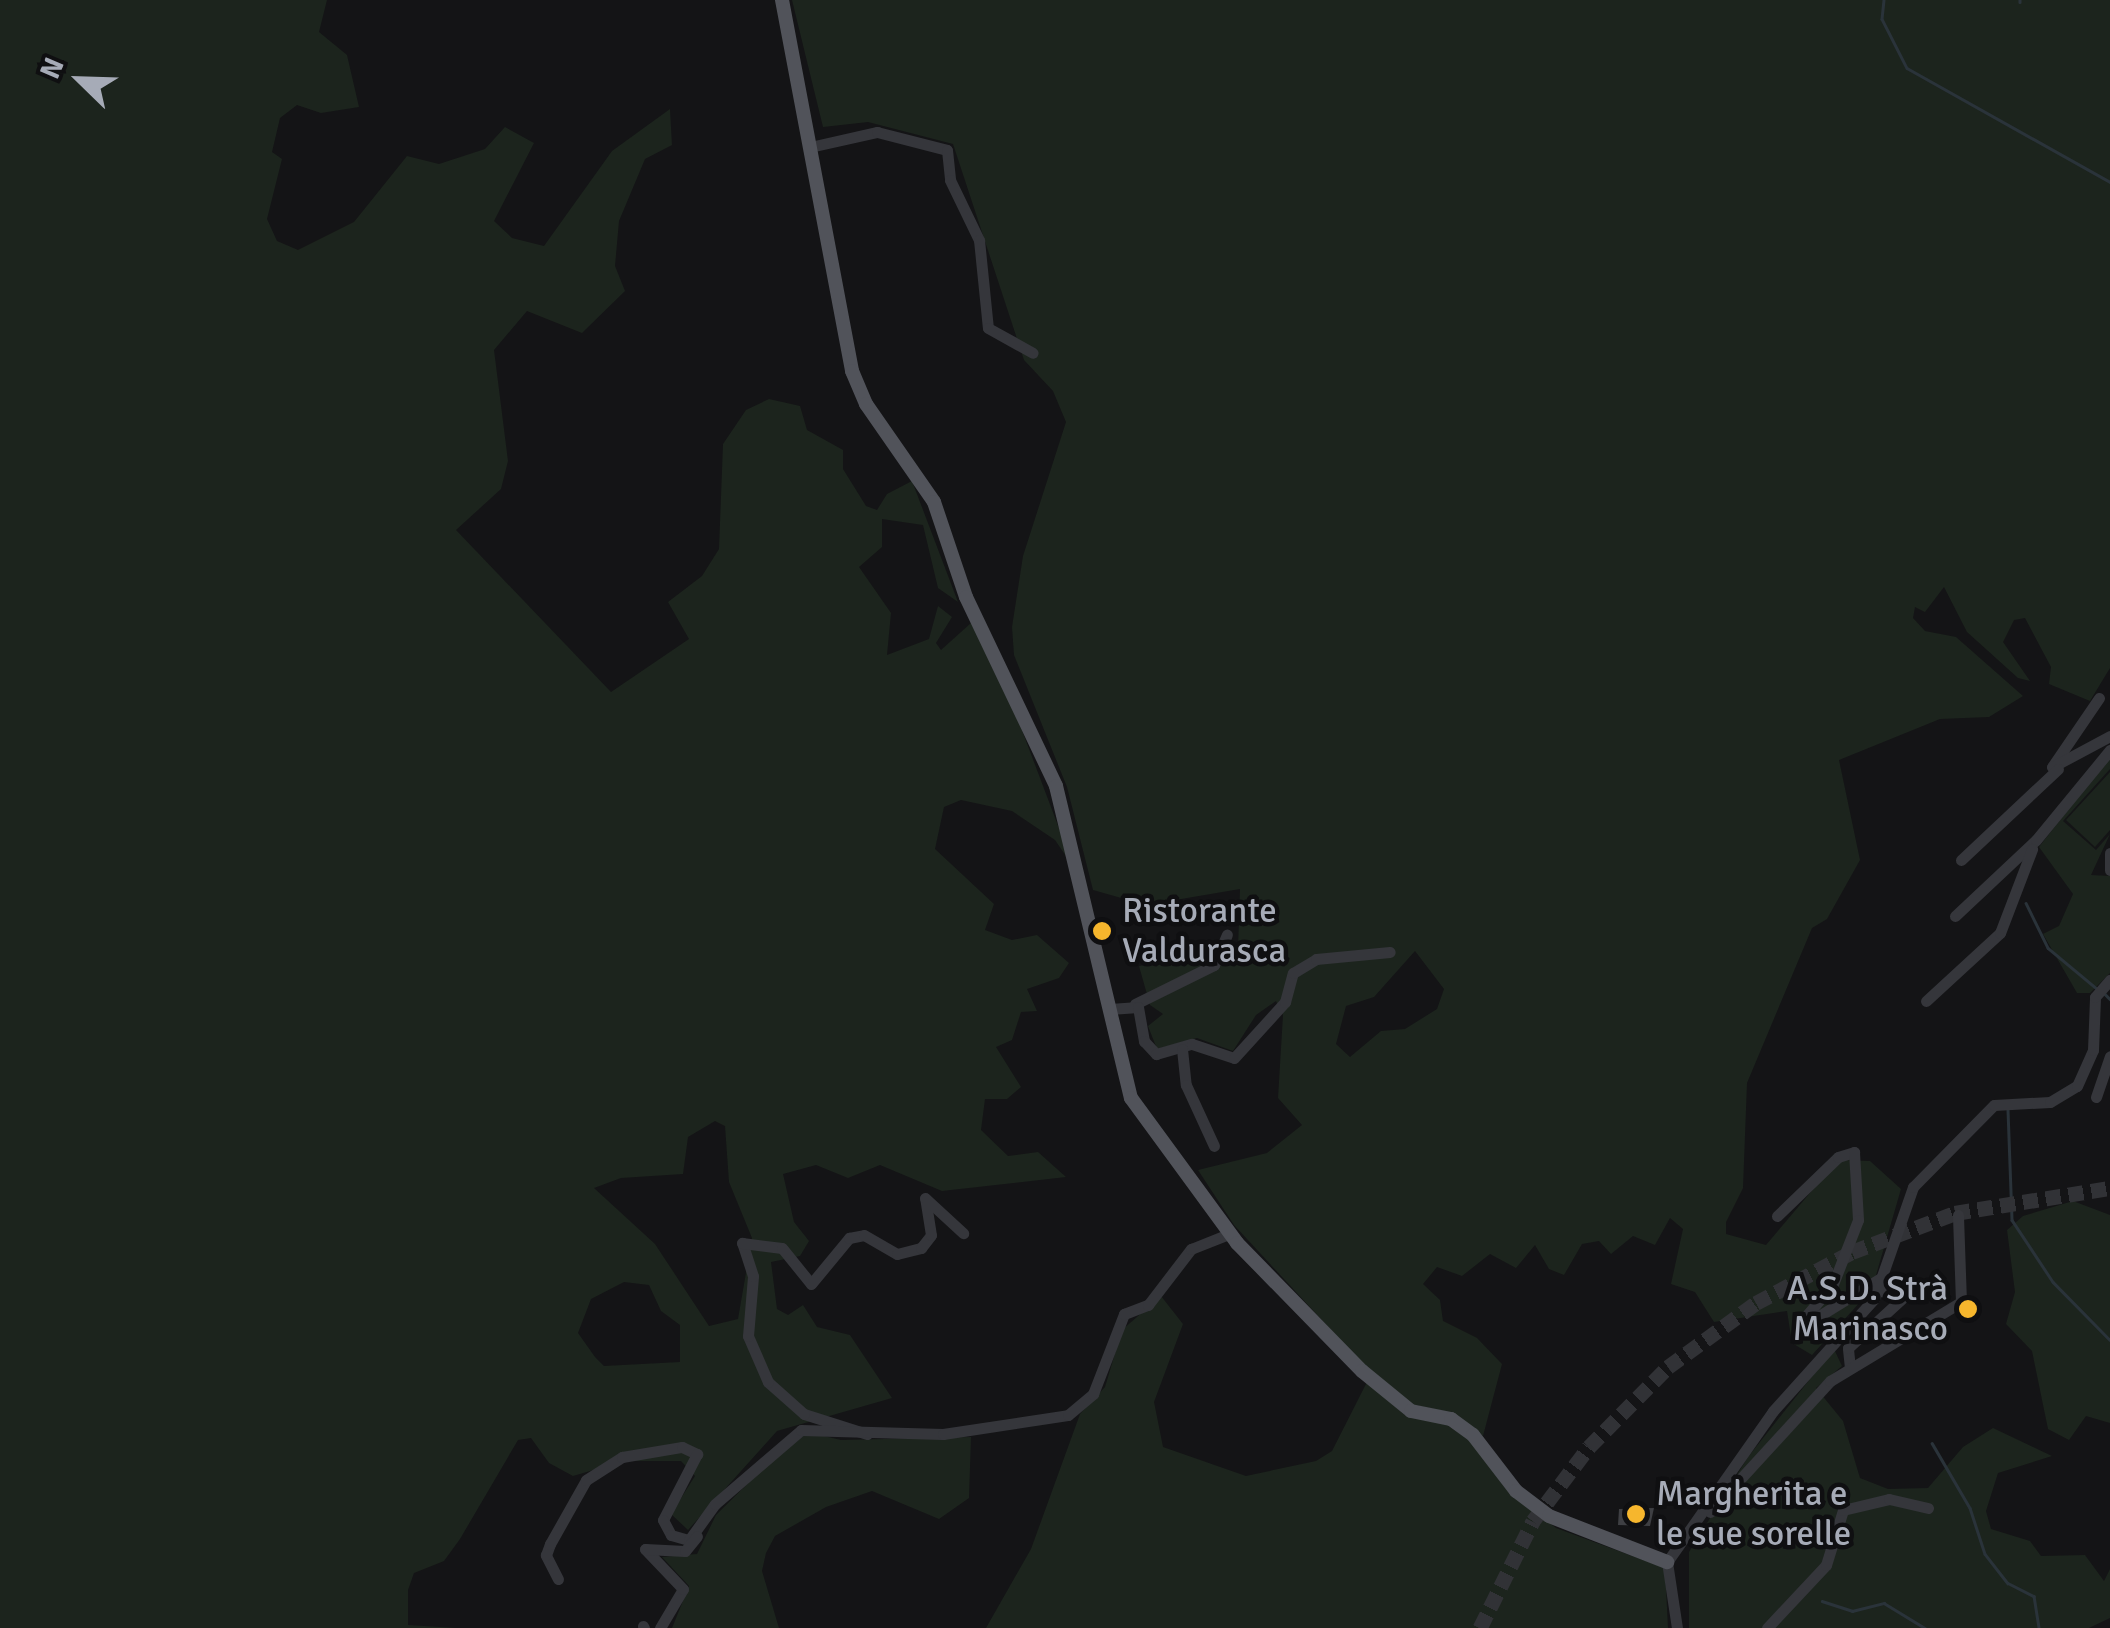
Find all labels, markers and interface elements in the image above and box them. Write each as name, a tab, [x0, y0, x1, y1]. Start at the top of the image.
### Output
north arrow	[30, 30, 130, 130]
text: N	[33, 53, 72, 84]
place label: Ristorante Valdurasca	[1122, 890, 1286, 972]
marker: Ristorante Valdurasca	[1091, 920, 1113, 942]
place label: A.S.D. Strà Marinasco	[1787, 1268, 1948, 1350]
marker: A.S.D. Strà Marinasco	[1957, 1298, 1979, 1320]
place label: Margherita e le sue sorelle	[1656, 1473, 1851, 1555]
marker: Margherita e le sue sorelle	[1625, 1503, 1647, 1525]

